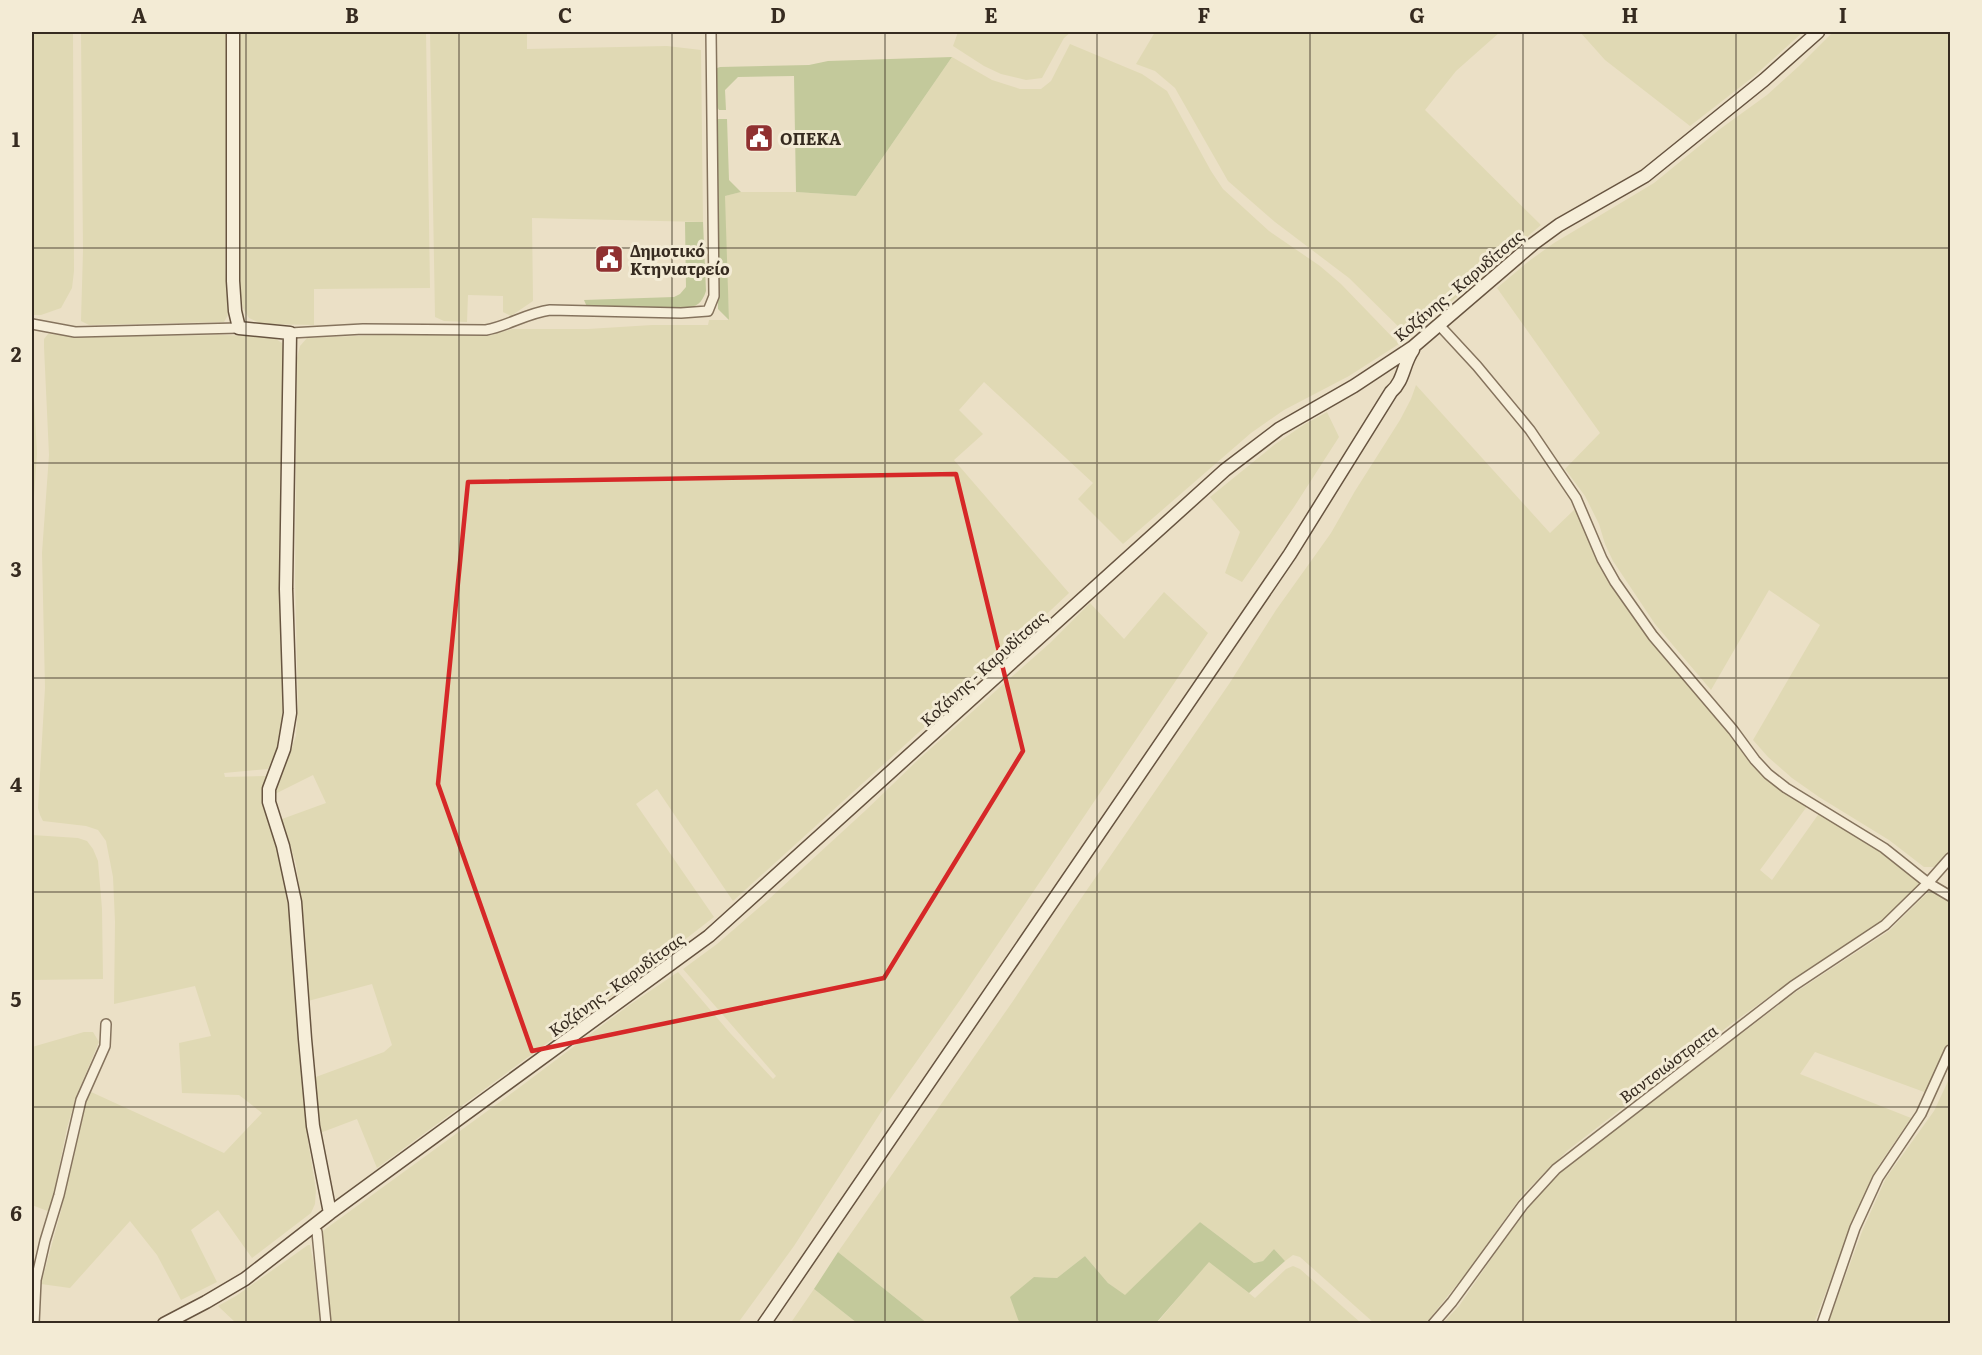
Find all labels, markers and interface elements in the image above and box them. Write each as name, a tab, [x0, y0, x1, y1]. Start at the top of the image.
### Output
text: A	[131, 0, 147, 29]
text: B	[345, 0, 359, 29]
text: C	[558, 0, 572, 29]
text: D	[770, 0, 786, 29]
text: E	[984, 0, 998, 29]
text: F	[1198, 0, 1211, 29]
text: G	[1409, 0, 1425, 29]
text: H	[1622, 0, 1638, 29]
text: I	[1839, 0, 1847, 29]
public building icon: ΟΠΕΚΑ	[743, 122, 775, 154]
text: 1	[12, 123, 20, 153]
place label: ΟΠΕΚΑ	[780, 126, 841, 150]
street label: Κοζάνης - Καρυδίτσας	[1388, 223, 1528, 347]
place label: Δημοτικό Κτηνιατρείο	[630, 238, 730, 280]
public building icon: Δημοτικό Κτηνιατρείο	[593, 243, 625, 275]
text: 2	[11, 338, 22, 368]
text: 3	[10, 553, 22, 583]
street label: Κοζάνης - Καρυδίτσας	[914, 605, 1052, 731]
text: 4	[10, 768, 22, 798]
street label: Κοζάνης - Καρυδίτσας	[543, 926, 689, 1042]
text: 5	[11, 983, 22, 1013]
street label: Βαντσιώστρατα	[1614, 1018, 1722, 1108]
text: 6	[10, 1197, 22, 1227]

